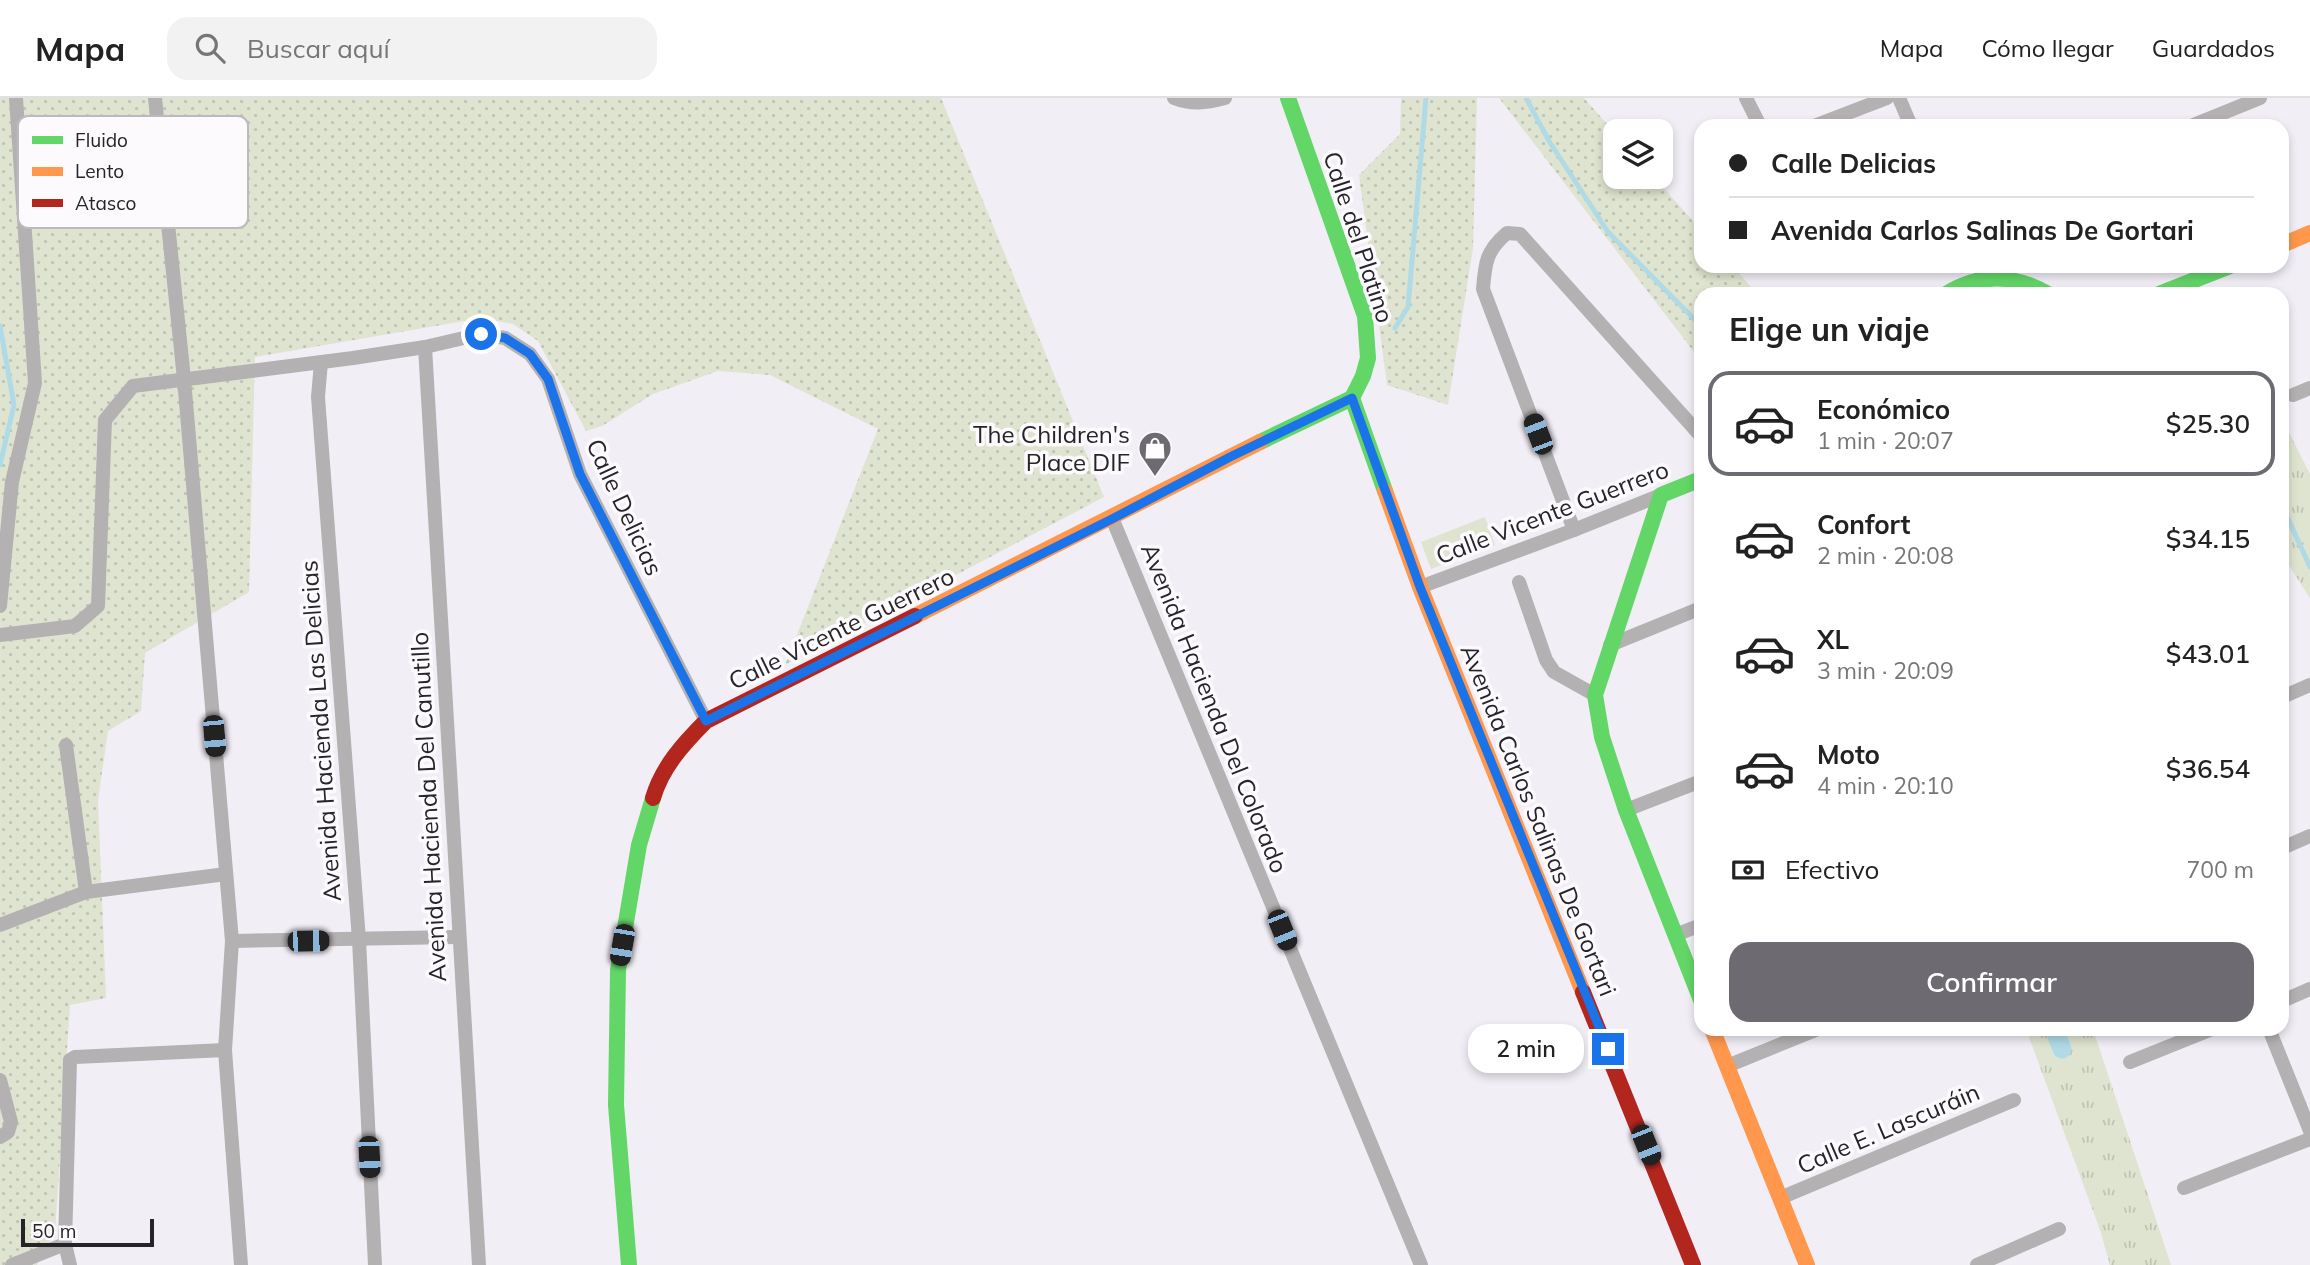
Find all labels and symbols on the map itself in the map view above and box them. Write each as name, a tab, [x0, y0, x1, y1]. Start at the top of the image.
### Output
legend	[18, 116, 248, 228]
text: Fluido	[75, 128, 128, 152]
street label: Calle del Platino	[1317, 148, 1401, 326]
text: Lento	[75, 159, 124, 183]
text: Atasco	[75, 191, 136, 215]
route start	[465, 318, 497, 350]
car	[1521, 411, 1556, 457]
place label: The Children's Place DIF	[973, 419, 1130, 477]
shop icon: The Children's Place DIF	[1136, 429, 1174, 478]
street label: Calle Delicias	[580, 434, 670, 580]
street label: Calle Vicente Guerrero	[1431, 454, 1673, 570]
street label: Avenida Hacienda Del Colorado	[1135, 539, 1295, 877]
street label: Avenida Hacienda Las Delicias	[293, 559, 347, 903]
street label: Calle Vicente Guerrero	[723, 560, 959, 696]
street label: Avenida Hacienda Del Canutillo	[404, 631, 452, 983]
street label: Avenida Carlos Salinas De Gortari	[1455, 640, 1623, 1000]
car	[202, 714, 227, 758]
car	[1265, 907, 1300, 953]
car	[609, 922, 636, 968]
car	[287, 930, 330, 952]
callout: 2 min	[1468, 1024, 1584, 1074]
route end	[1592, 1033, 1624, 1065]
street label: Calle E. Lascuráin	[1792, 1076, 1984, 1180]
car	[1629, 1122, 1664, 1168]
car	[358, 1135, 381, 1179]
scale bar	[21, 1216, 154, 1248]

